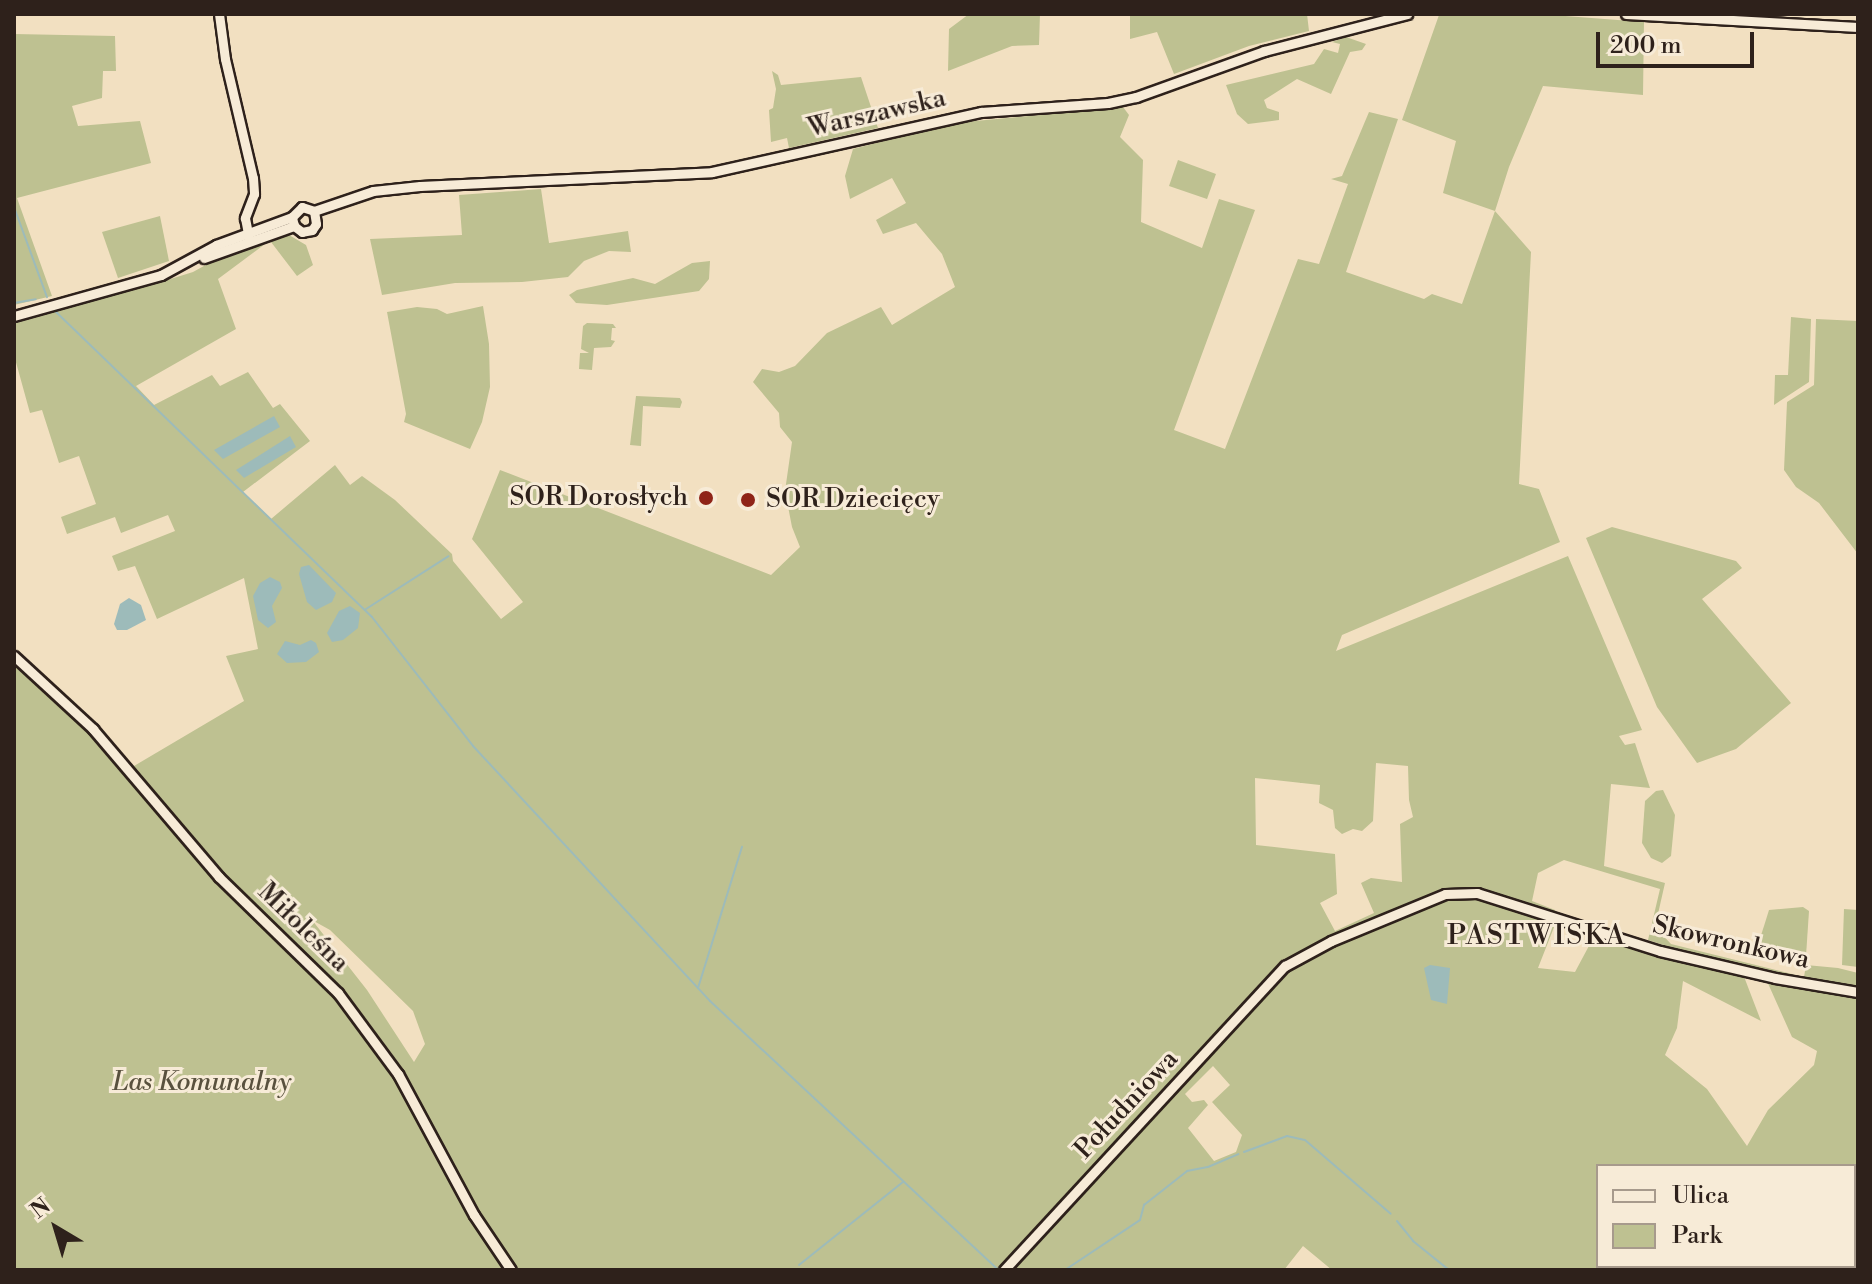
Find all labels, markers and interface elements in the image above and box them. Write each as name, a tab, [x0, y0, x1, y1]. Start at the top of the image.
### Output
scale bar	[1600, 16, 1758, 66]
text: 200 m	[1610, 31, 1681, 61]
street label: Warszawska	[805, 83, 949, 145]
place label: SOR Dorosłych	[510, 482, 688, 514]
place label: SOR Dziecięcy	[766, 484, 940, 516]
marker: SOR Dorosłych	[695, 487, 717, 509]
marker: SOR Dziecięcy	[737, 489, 759, 511]
street label: Miłoleśna	[251, 877, 355, 979]
street label: Skowronkowa	[1650, 910, 1812, 976]
district label: PASTWISKA	[1447, 919, 1627, 953]
street label: Południowa	[1069, 1044, 1185, 1166]
park label: Las Komunalny	[113, 1067, 291, 1099]
legend	[1596, 1164, 1856, 1268]
text: Ulica	[1672, 1181, 1729, 1211]
north arrow	[16, 1188, 96, 1268]
text: N	[26, 1193, 56, 1225]
text: Park	[1672, 1221, 1722, 1251]

